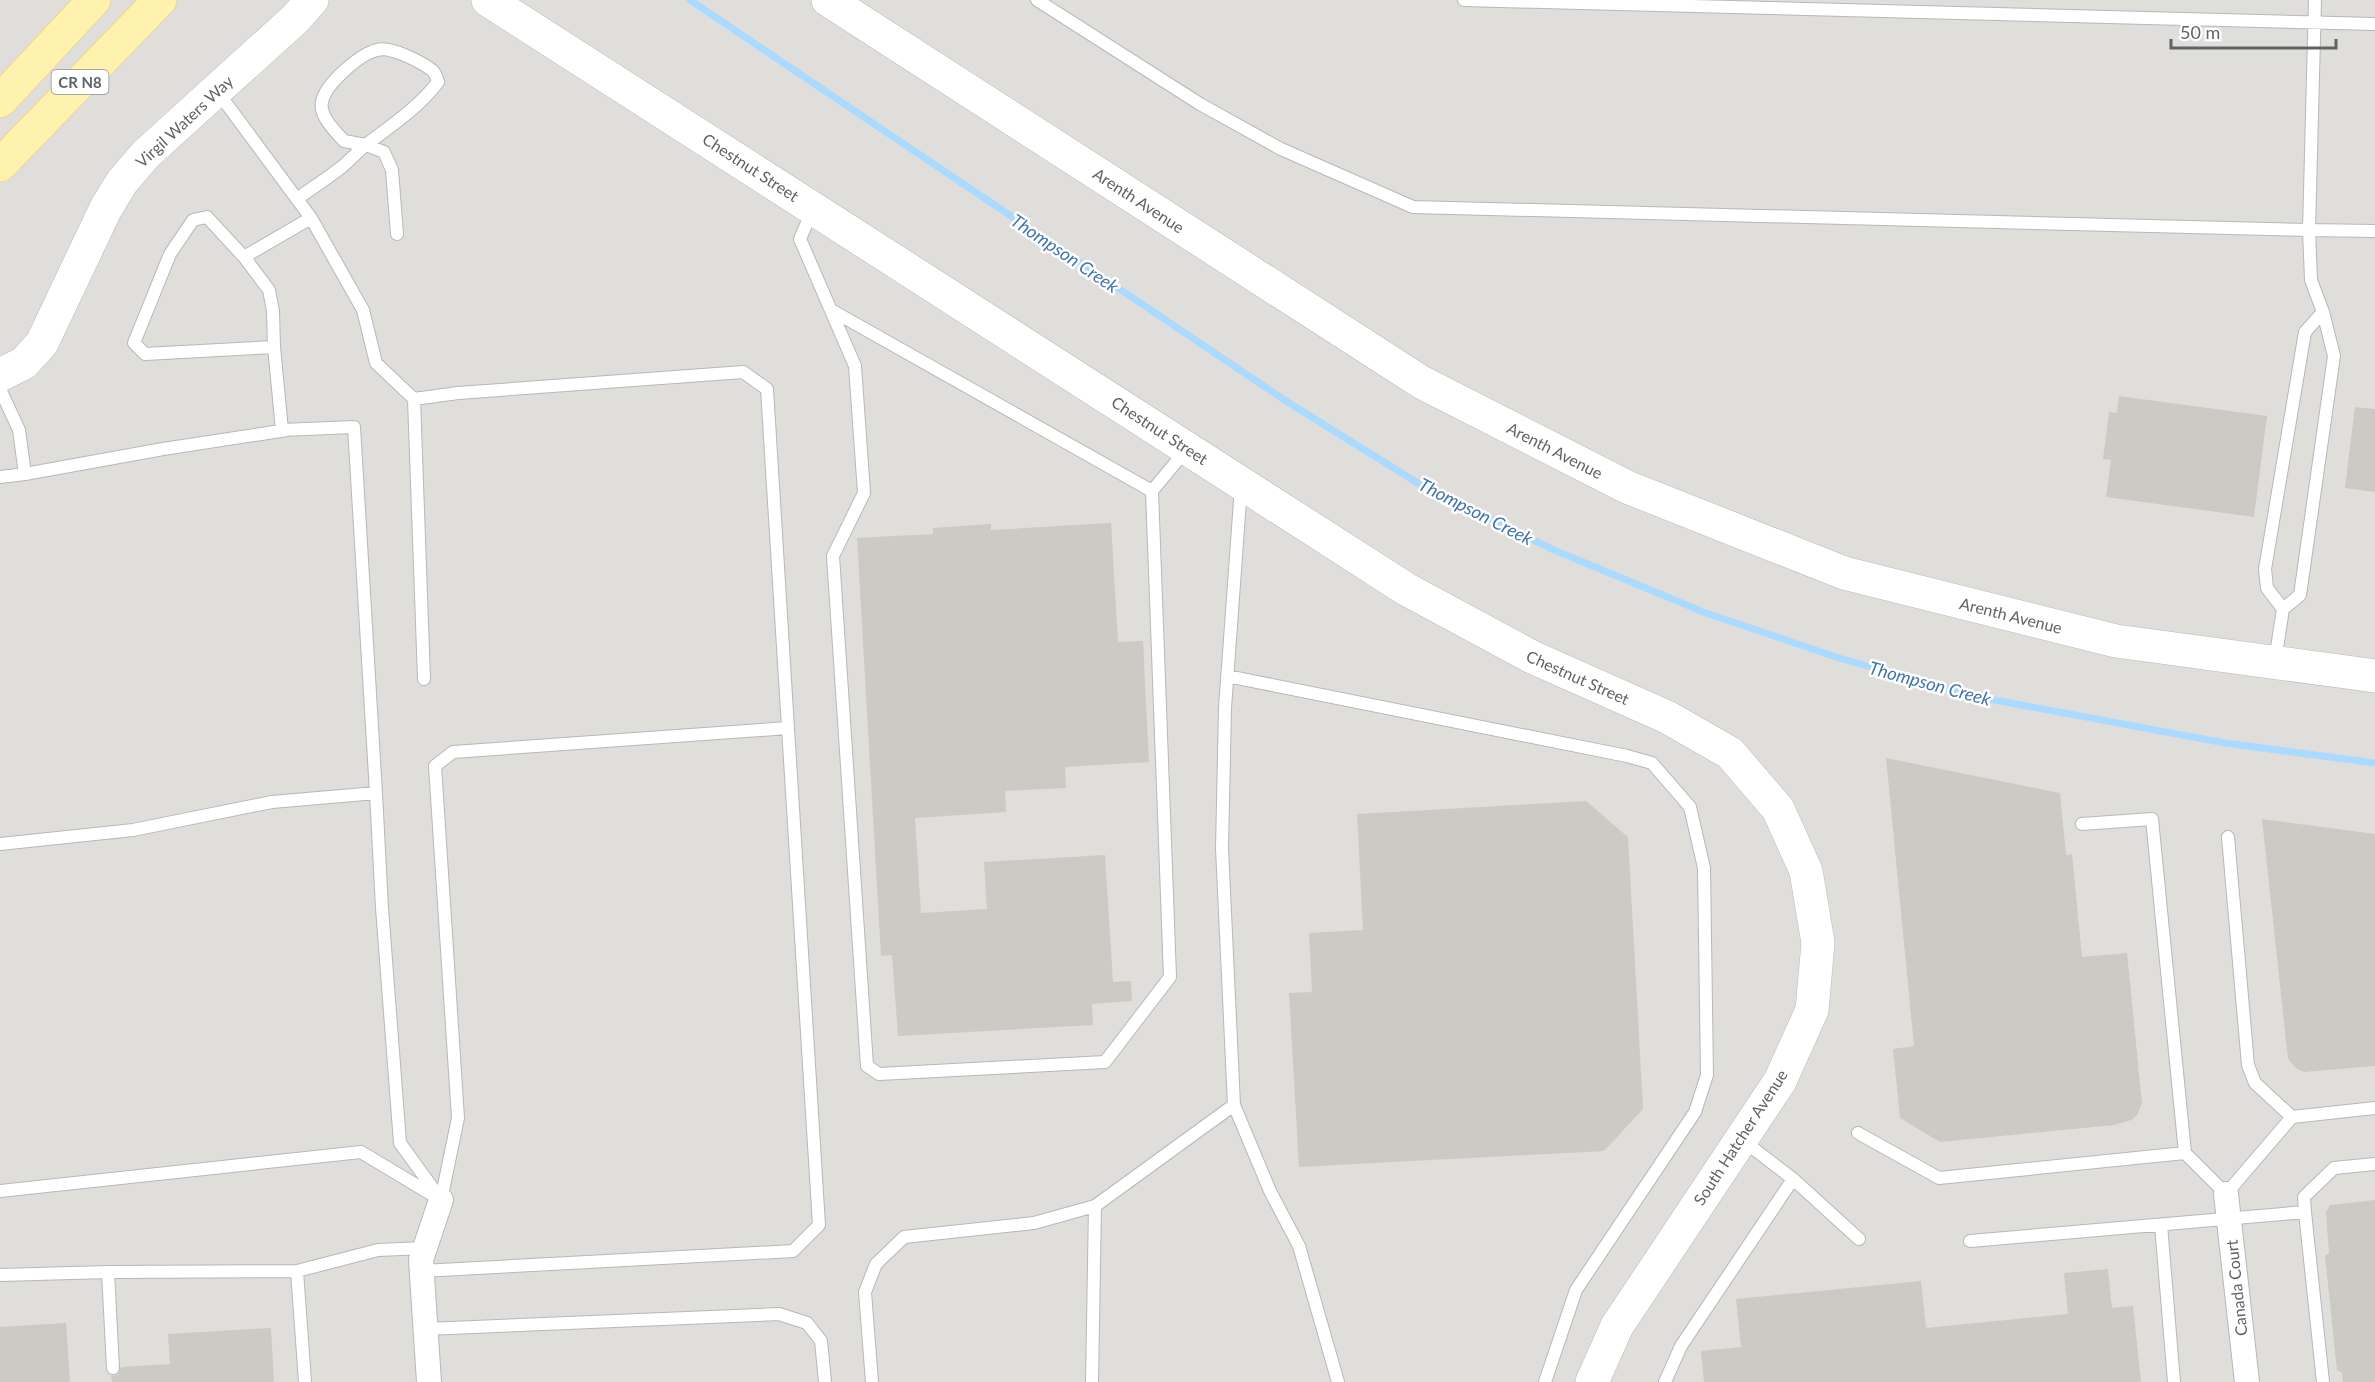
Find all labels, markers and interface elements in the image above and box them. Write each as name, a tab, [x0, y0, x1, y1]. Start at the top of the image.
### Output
scale bar	[2171, 12, 2336, 50]
text: 50 m	[2180, 21, 2220, 43]
road number: CR N8	[52, 70, 109, 94]
street label: Virgil Waters Way	[131, 71, 237, 171]
street label: Chestnut Street	[699, 129, 803, 205]
street label: Arenth Avenue	[1090, 164, 1188, 236]
water label: Thompson Creek	[1007, 209, 1123, 297]
street label: Chestnut Street	[1108, 392, 1212, 468]
street label: Arenth Avenue	[1504, 418, 1606, 482]
water label: Thompson Creek	[1415, 473, 1537, 549]
street label: Arenth Avenue	[1958, 593, 2064, 637]
street label: Chestnut Street	[1524, 646, 1633, 708]
water label: Thompson Creek	[1867, 656, 1994, 710]
street label: South Hatcher Avenue	[1689, 1066, 1791, 1208]
street label: Canada Court	[2221, 1239, 2250, 1337]

